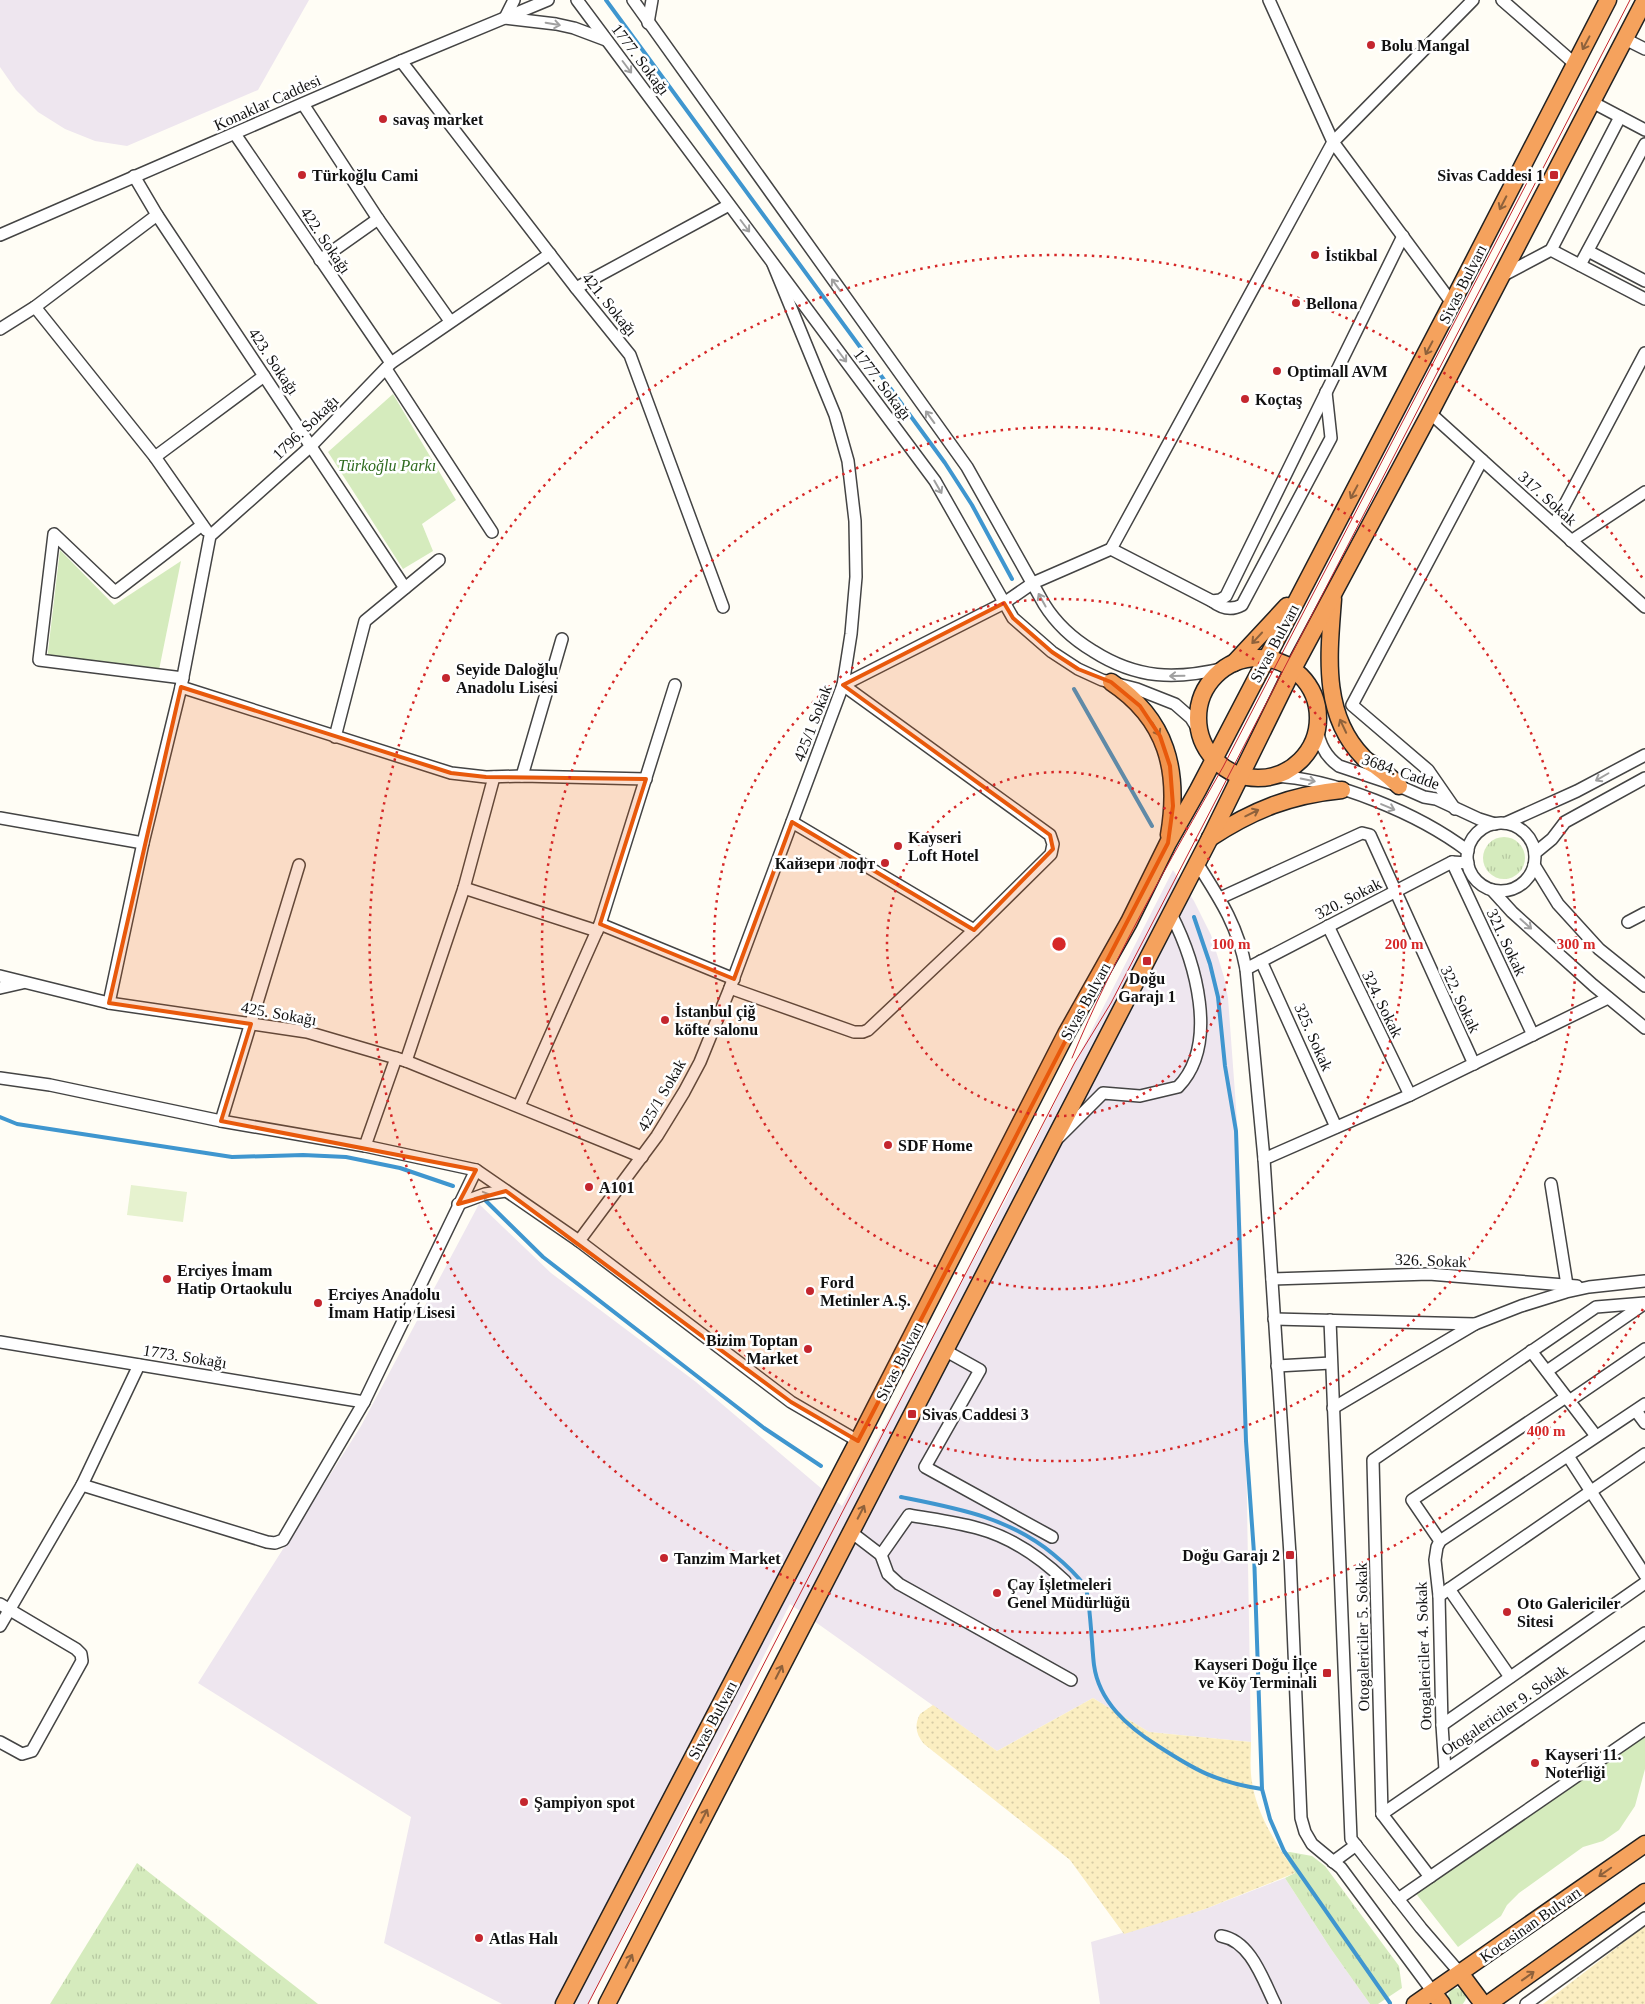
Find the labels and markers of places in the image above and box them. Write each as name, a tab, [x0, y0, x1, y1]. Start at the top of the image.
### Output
place label: Bolu Mangal	[1381, 37, 1470, 55]
marker: Bolu Mangal	[1365, 39, 1377, 51]
place label: savaş market	[393, 111, 484, 129]
marker: savaş market	[377, 113, 389, 125]
place label: Türkoğlu Cami	[312, 167, 419, 185]
place label: Sivas Caddesi 1	[1437, 167, 1544, 184]
marker: Türkoğlu Cami	[296, 169, 308, 181]
marker: Sivas Caddesi 1	[1548, 169, 1560, 181]
place label: İstikbal	[1325, 246, 1378, 264]
marker: İstikbal	[1309, 249, 1321, 261]
place label: Bellona	[1306, 295, 1358, 312]
marker: Bellona	[1290, 297, 1302, 309]
place label: Optimall AVM	[1287, 363, 1388, 381]
marker: Optimall AVM	[1271, 365, 1283, 377]
place label: Koçtaş	[1255, 391, 1302, 409]
marker: Koçtaş	[1239, 393, 1251, 405]
place label: Seyide Daloğlu Anadolu Lisesi	[456, 661, 558, 696]
marker: Seyide Daloğlu Anadolu Lisesi	[440, 672, 452, 684]
place label: Kayseri Loft Hotel	[908, 829, 979, 864]
marker: Kayseri Loft Hotel	[892, 840, 904, 852]
place label: Кайзери лофт	[775, 855, 875, 873]
marker: Кайзери лофт	[879, 857, 891, 869]
centre of rings	[1050, 935, 1068, 953]
marker: Doğu Garajı 1	[1141, 955, 1153, 967]
place label: Doğu Garajı 1	[1118, 970, 1176, 1006]
place label: İstanbul çiğ köfte salonu	[675, 1002, 758, 1038]
marker: İstanbul çiğ köfte salonu	[659, 1014, 671, 1026]
place label: SDF Home	[898, 1137, 973, 1154]
marker: SDF Home	[882, 1139, 894, 1151]
place label: A101	[599, 1179, 635, 1196]
marker: A101	[583, 1181, 595, 1193]
place label: Erciyes İmam Hatip Ortaokulu	[177, 1261, 292, 1298]
marker: Erciyes İmam Hatip Ortaokulu	[161, 1273, 173, 1285]
place label: Ford Metinler A.Ş.	[820, 1274, 911, 1310]
marker: Ford Metinler A.Ş.	[804, 1285, 816, 1297]
place label: Erciyes Anadolu İmam Hatip Lisesi	[328, 1286, 456, 1322]
marker: Erciyes Anadolu İmam Hatip Lisesi	[312, 1297, 324, 1309]
place label: Bizim Toptan Market	[706, 1332, 799, 1367]
marker: Bizim Toptan Market	[802, 1343, 814, 1355]
place label: Sivas Caddesi 3	[922, 1406, 1029, 1423]
marker: Sivas Caddesi 3	[906, 1408, 918, 1420]
place label: Doğu Garajı 2	[1182, 1547, 1280, 1565]
marker: Doğu Garajı 2	[1284, 1549, 1296, 1561]
place label: Tanzim Market	[674, 1550, 781, 1567]
marker: Tanzim Market	[658, 1552, 670, 1564]
place label: Çay İşletmeleri Genel Müdürlüğü	[1007, 1575, 1130, 1612]
marker: Çay İşletmeleri Genel Müdürlüğü	[991, 1587, 1003, 1599]
place label: Oto Galericiler Sitesi	[1517, 1595, 1621, 1630]
marker: Oto Galericiler Sitesi	[1501, 1606, 1513, 1618]
place label: Kayseri Doğu İlçe ve Köy Terminali	[1194, 1655, 1318, 1692]
marker: Kayseri Doğu İlçe ve Köy Terminali	[1321, 1667, 1333, 1679]
place label: Kayseri 11. Noterliği	[1545, 1746, 1621, 1782]
marker: Kayseri 11. Noterliği	[1529, 1757, 1541, 1769]
place label: Şampiyon spot	[534, 1794, 636, 1812]
marker: Şampiyon spot	[518, 1796, 530, 1808]
place label: Atlas Halı	[489, 1930, 558, 1947]
marker: Atlas Halı	[473, 1932, 485, 1944]

